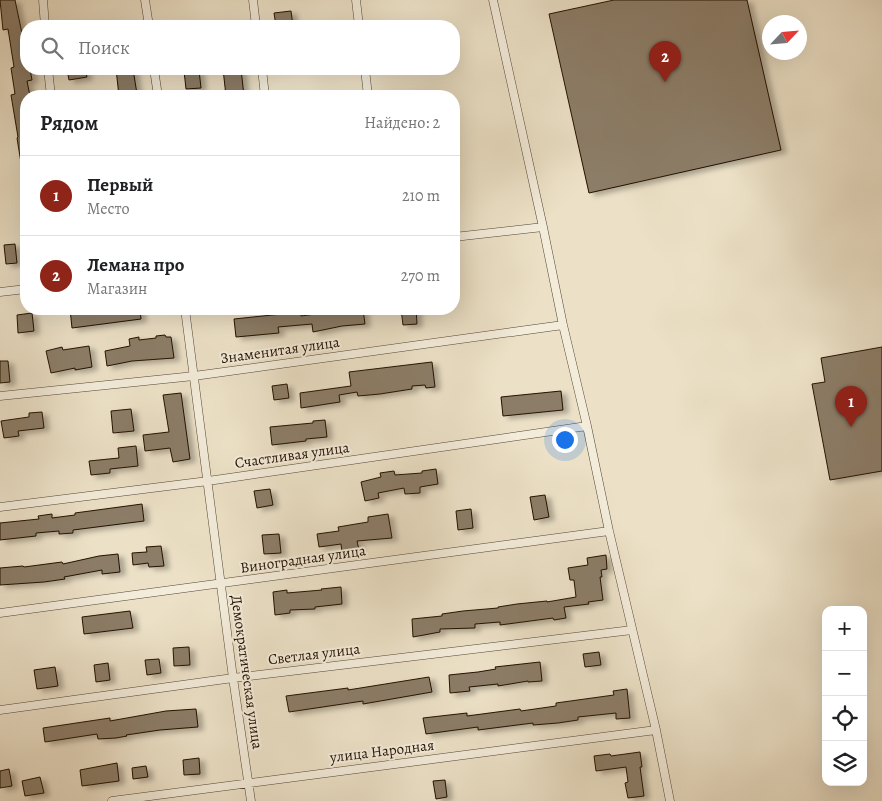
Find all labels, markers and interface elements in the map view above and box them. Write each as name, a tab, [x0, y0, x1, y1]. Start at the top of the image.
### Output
north arrow	[762, 15, 807, 60]
search box	[20, 20, 460, 75]
icon: search	[38, 34, 66, 62]
text: Поиск	[78, 35, 130, 61]
pin: 2	[649, 41, 681, 82]
text: Рядом	[40, 109, 98, 137]
text: Найдено: 2	[364, 112, 440, 134]
text: Первый	[87, 172, 153, 198]
text: 1	[53, 185, 59, 207]
text: 210 m	[402, 185, 440, 207]
text: Место	[87, 198, 130, 220]
text: Лемана про	[87, 252, 184, 278]
text: 2	[52, 265, 60, 287]
text: 270 m	[401, 265, 440, 287]
text: Магазин	[87, 278, 147, 300]
street label: Знаменитая улица	[219, 332, 341, 368]
pin: 1	[835, 386, 867, 427]
your location	[552, 427, 578, 453]
street label: Счастливая улица	[233, 437, 351, 473]
street label: Виноградная улица	[239, 540, 367, 578]
street label: Демократическая улица	[226, 594, 268, 750]
map controls	[822, 606, 867, 786]
button: +	[822, 606, 867, 651]
street label: Светлая улица	[267, 638, 361, 670]
button: −	[822, 651, 867, 696]
button: locate	[822, 696, 867, 741]
street label: улица Народная	[328, 735, 435, 767]
button: layers	[822, 741, 867, 786]

